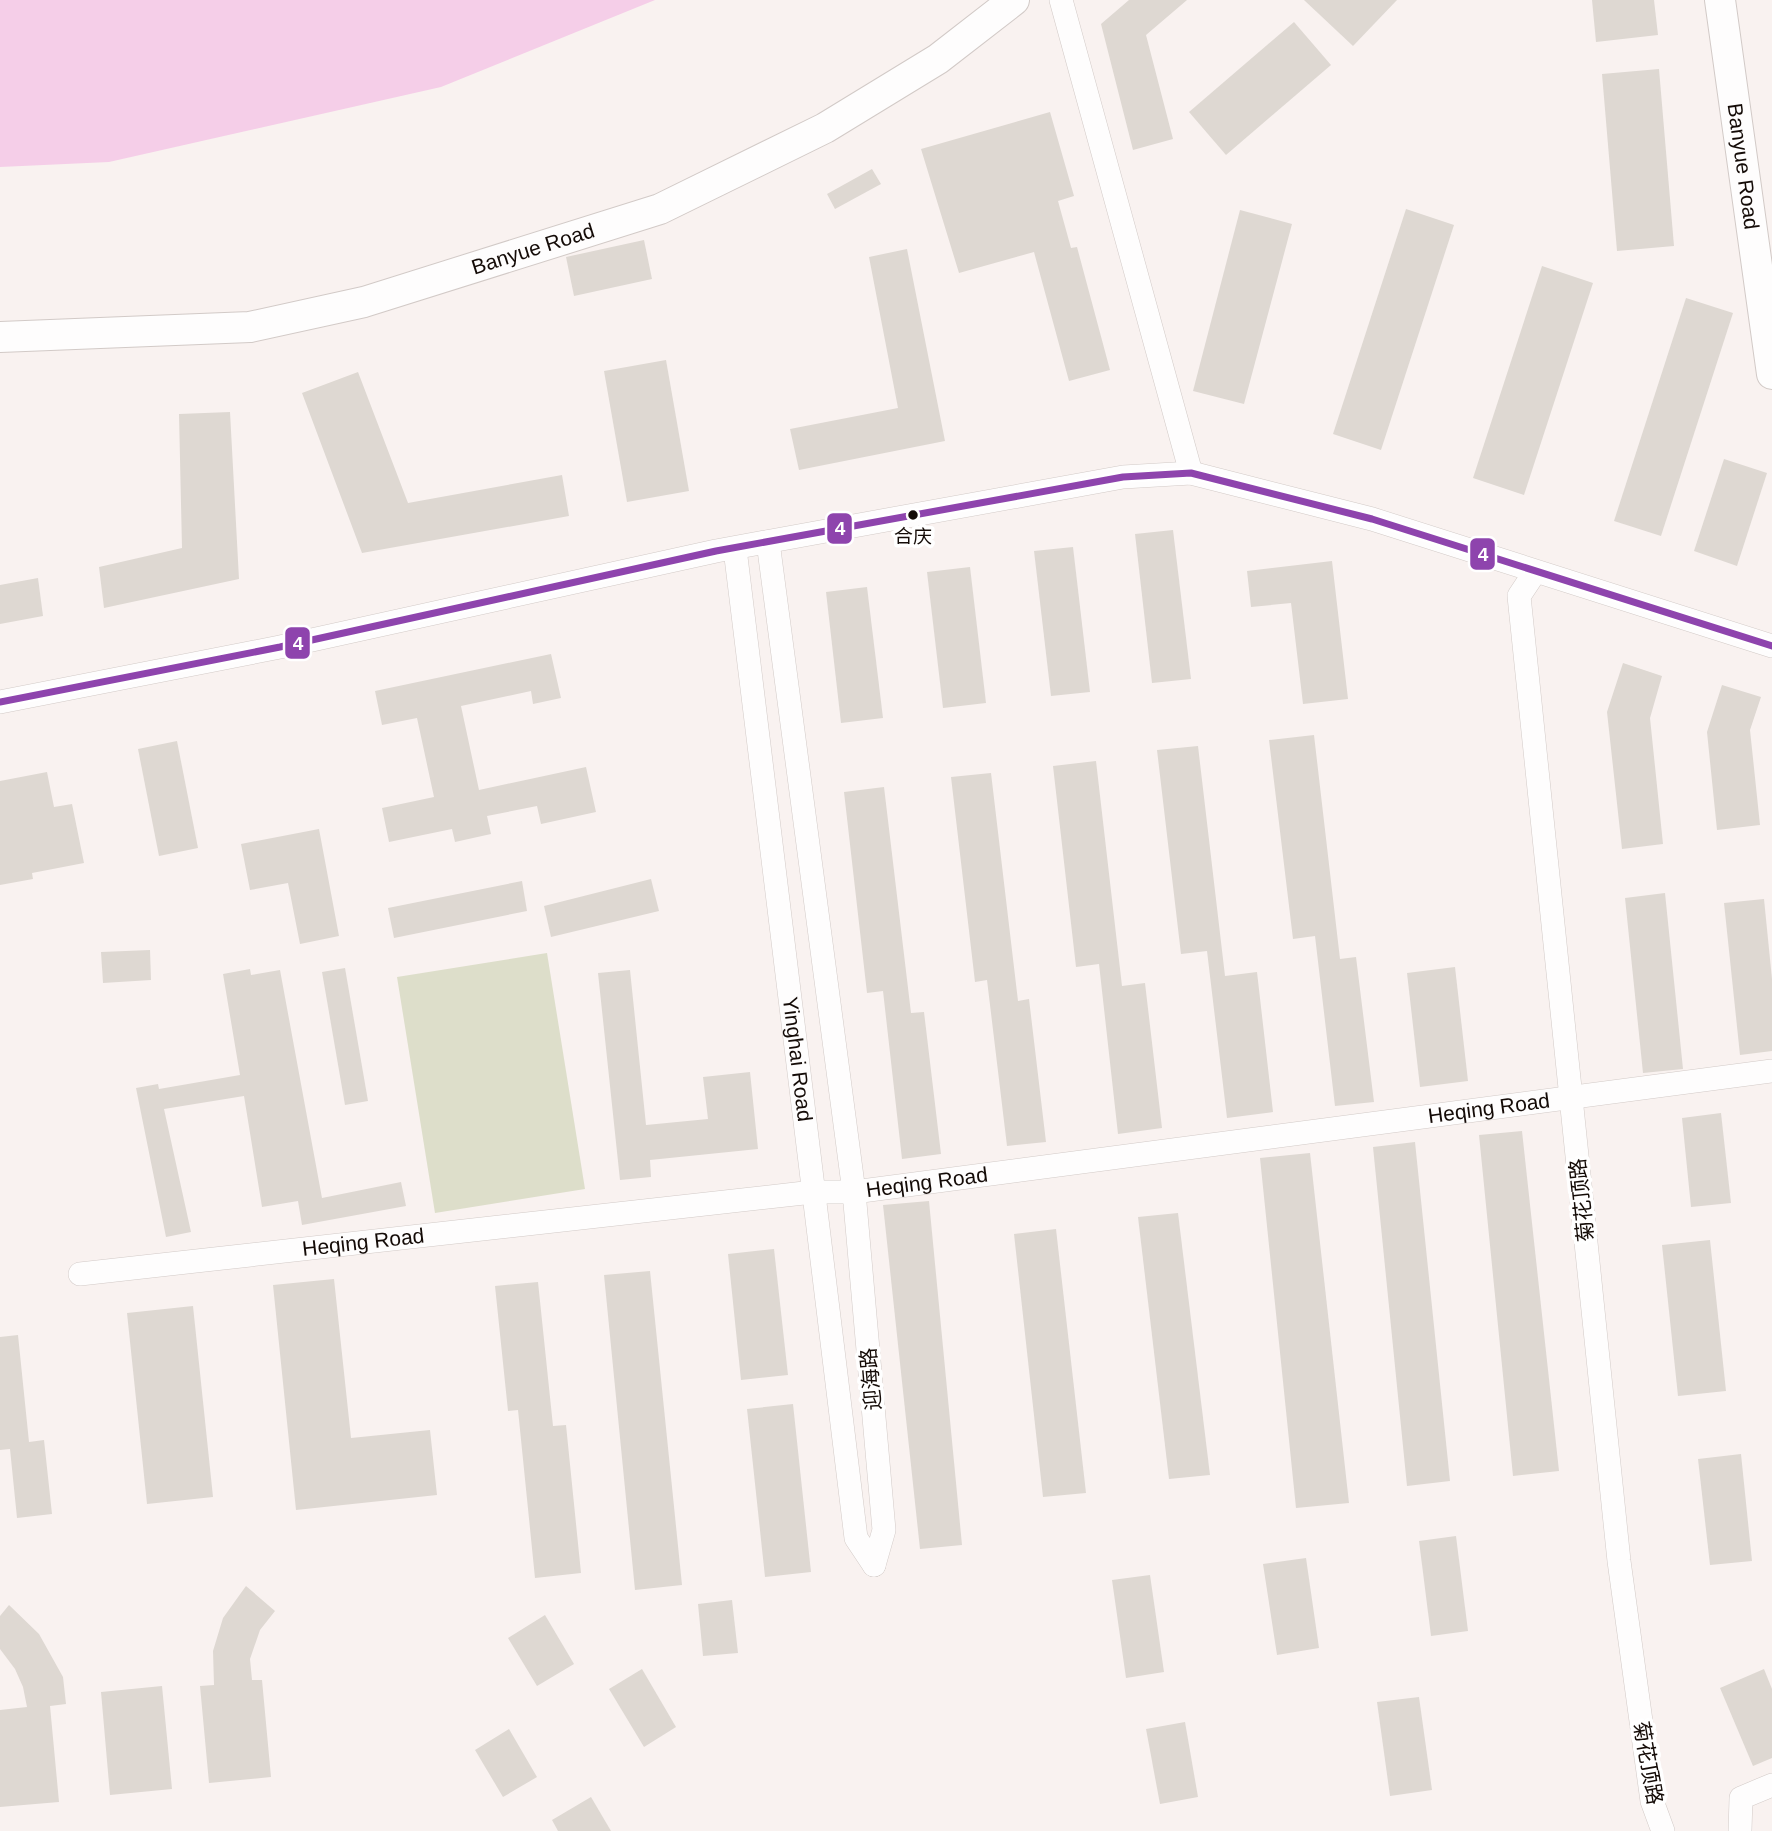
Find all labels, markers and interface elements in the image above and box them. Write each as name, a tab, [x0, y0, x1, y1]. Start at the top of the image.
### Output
street label: Banyue Road	[1723, 102, 1764, 231]
street label: Banyue Road	[469, 218, 597, 278]
marker: 合庆	[906, 508, 920, 522]
line badge: 4	[826, 512, 853, 545]
text: 4	[835, 518, 846, 539]
place label: 合庆	[894, 526, 932, 547]
line badge: 4	[1469, 537, 1496, 571]
text: 4	[1478, 544, 1489, 565]
line badge: 4	[284, 626, 311, 660]
text: 4	[293, 633, 304, 654]
street label: Yinghai Road	[779, 995, 817, 1123]
street label: Heqing Road	[1427, 1088, 1551, 1127]
street label: 菊花顶路	[1566, 1157, 1597, 1243]
street label: Heqing Road	[864, 1162, 989, 1201]
street label: Heqing Road	[301, 1224, 425, 1260]
street label: 迎海路	[856, 1347, 885, 1411]
street label: 菊花顶路	[1630, 1720, 1667, 1806]

